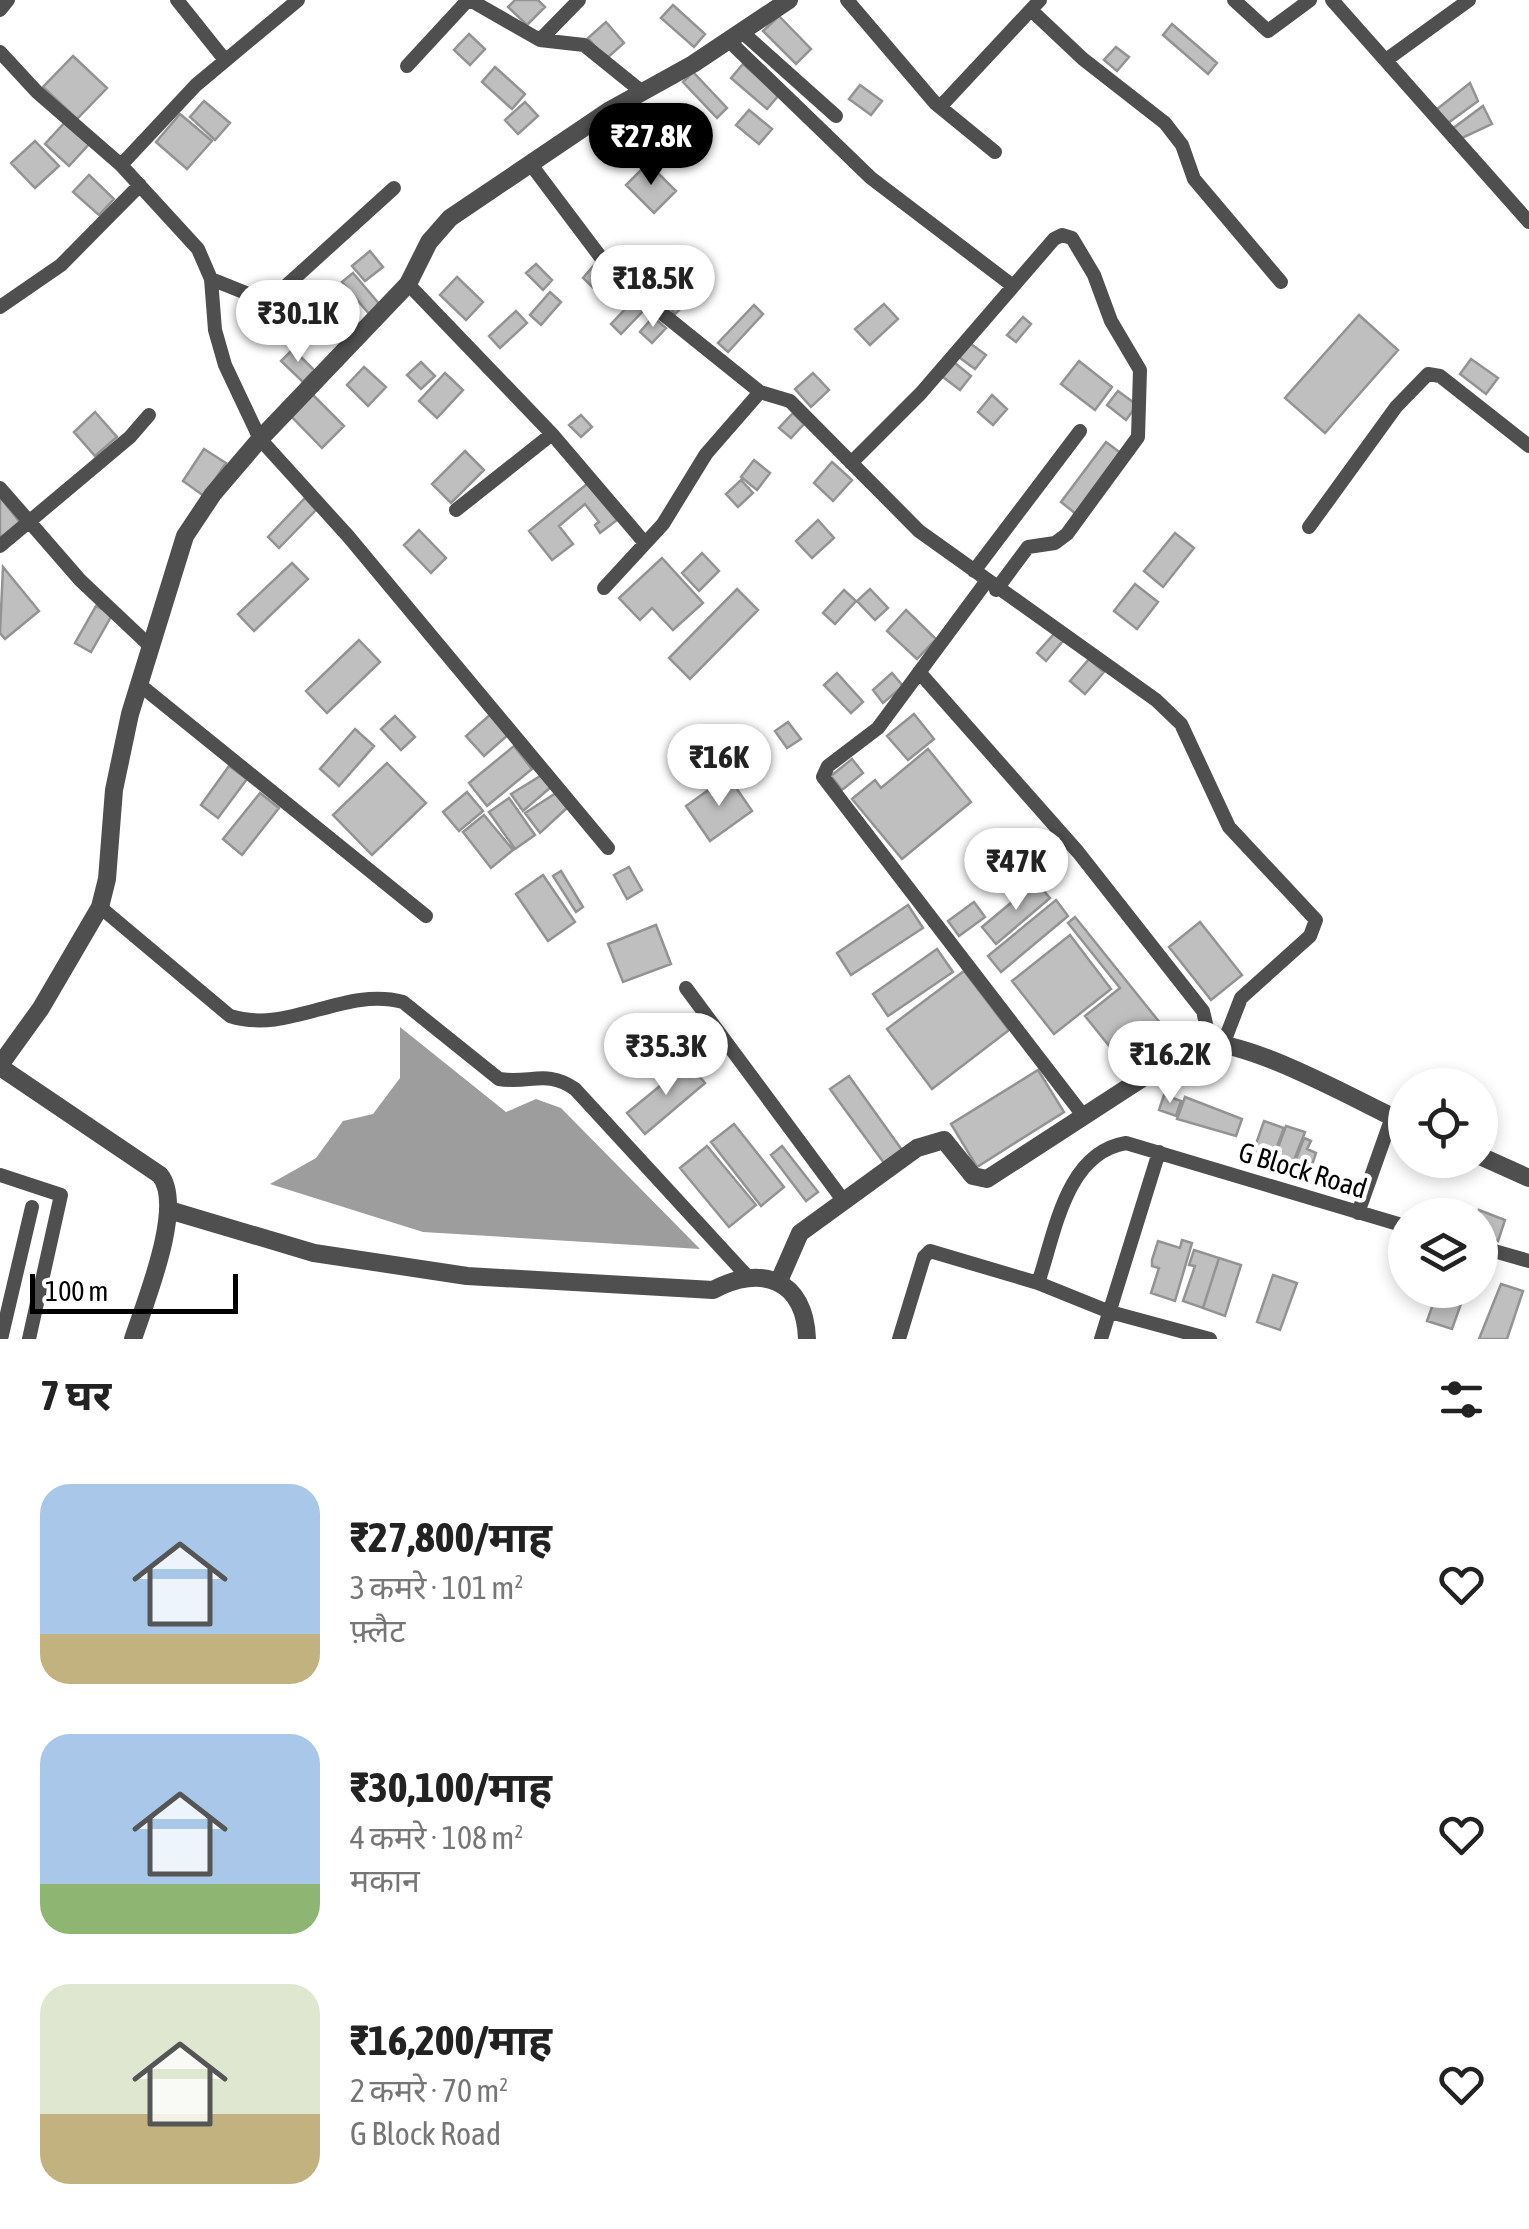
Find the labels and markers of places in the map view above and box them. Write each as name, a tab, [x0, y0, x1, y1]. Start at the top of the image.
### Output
pin: ₹27.8K	[570, 103, 732, 188]
pin: ₹18.5K	[572, 245, 734, 330]
pin: ₹30.1K	[217, 280, 379, 365]
pin: ₹16K	[660, 724, 778, 809]
pin: ₹47K	[957, 828, 1075, 913]
pin: ₹35.3K	[585, 1013, 747, 1098]
pin: ₹16.2K	[1089, 1021, 1251, 1106]

